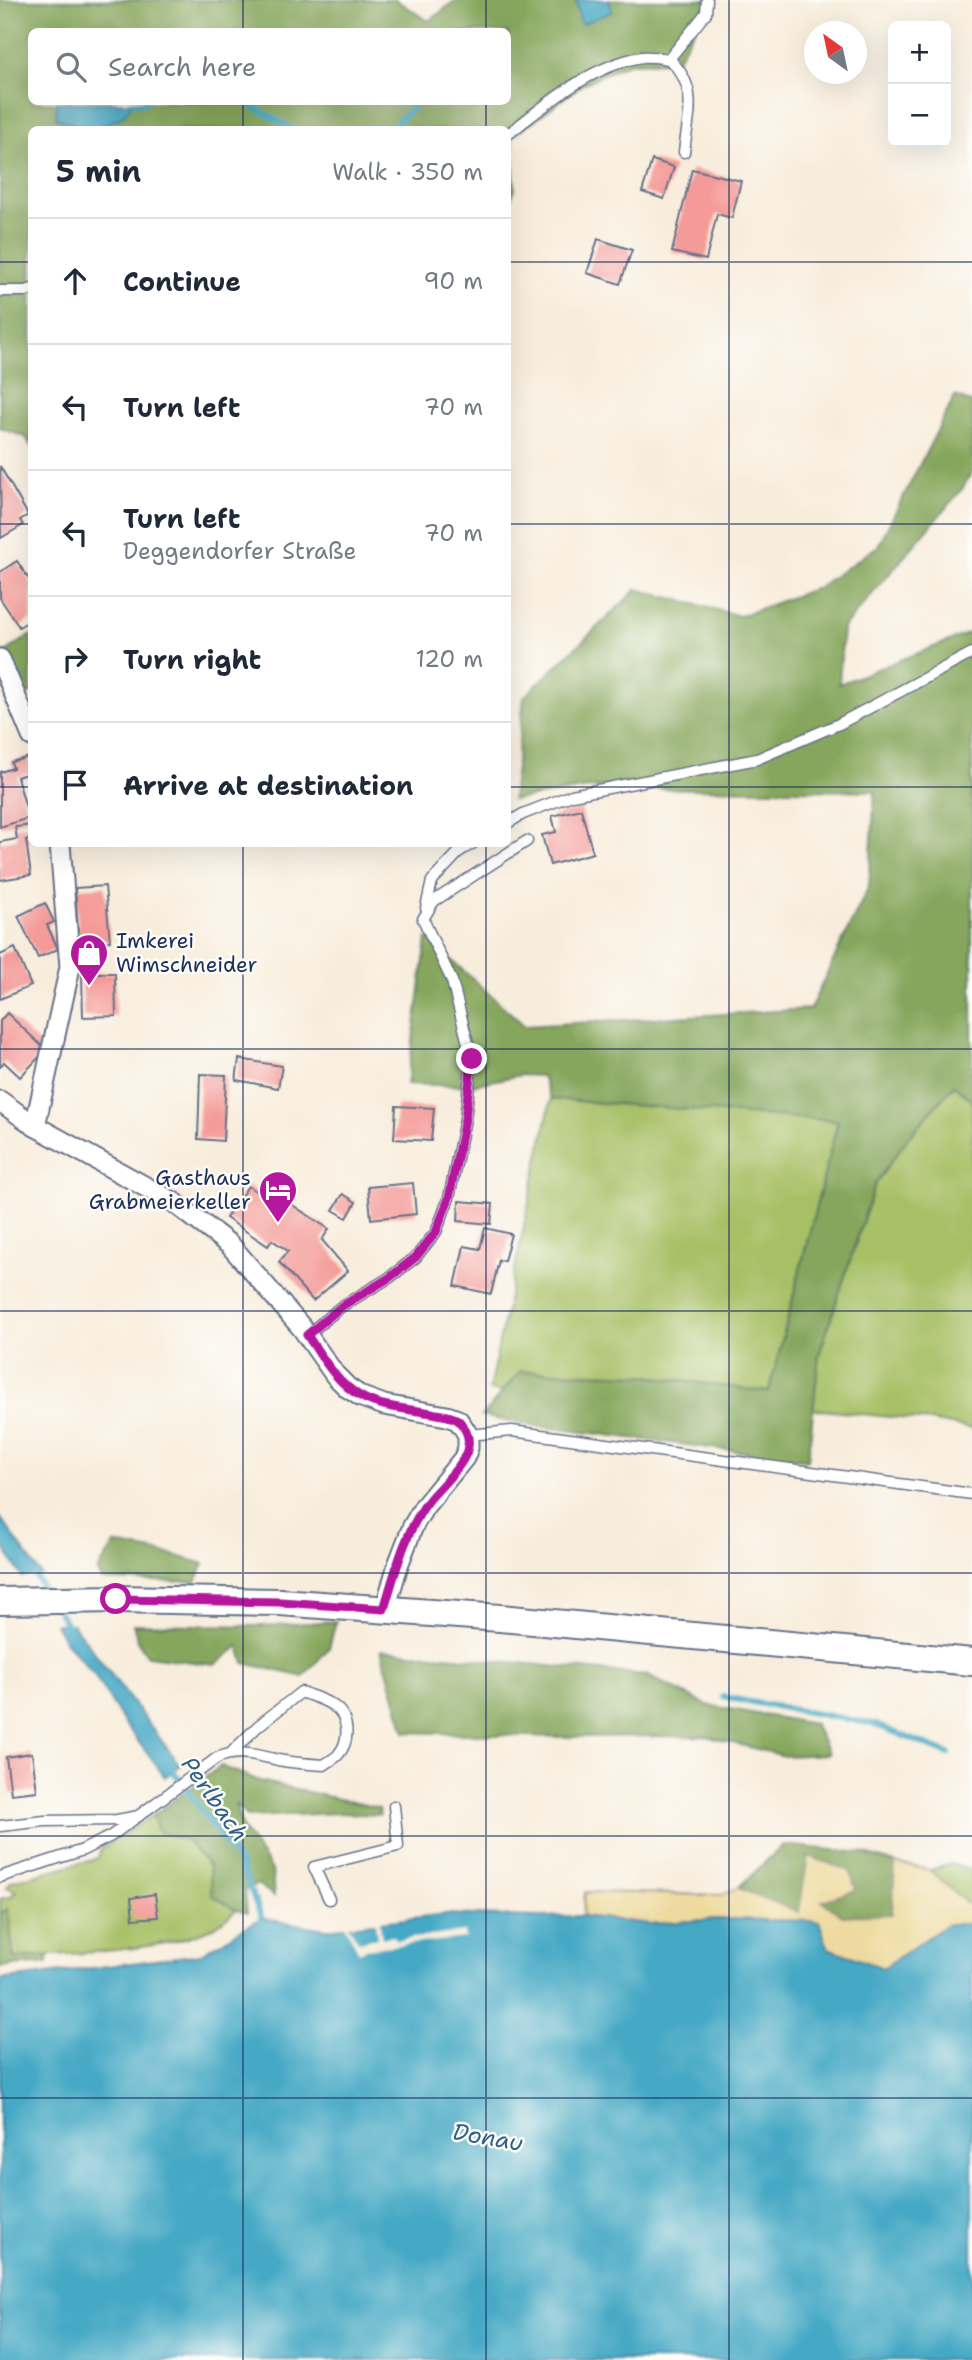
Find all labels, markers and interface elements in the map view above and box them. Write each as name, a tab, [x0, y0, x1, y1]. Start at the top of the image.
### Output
north arrow	[804, 21, 867, 84]
map controls	[888, 21, 951, 147]
button: +	[888, 21, 951, 84]
search box	[28, 28, 511, 105]
icon: search	[52, 48, 90, 86]
text: Search here	[108, 49, 257, 84]
button: −	[888, 84, 951, 147]
text: 5 min	[56, 151, 141, 192]
text: Walk · 350 m	[332, 157, 483, 187]
icon: ahead	[56, 262, 94, 300]
text: Continue	[123, 264, 241, 299]
text: 90 m	[423, 266, 483, 296]
icon: left	[56, 388, 94, 426]
text: Turn left	[123, 390, 240, 425]
text: 70 m	[424, 392, 483, 422]
text: Turn left	[123, 501, 240, 536]
icon: left	[56, 514, 94, 552]
text: 70 m	[424, 518, 483, 548]
text: Deggendorfer Straße	[123, 536, 357, 566]
icon: right	[56, 640, 94, 678]
text: Turn right	[123, 642, 261, 677]
text: 120 m	[415, 644, 483, 674]
icon: arrive	[56, 766, 94, 804]
text: Arrive at destination	[123, 768, 413, 803]
place label: Imkerei Wimschneider	[116, 927, 257, 979]
shop icon: Imkerei Wimschneider	[68, 932, 110, 987]
route end	[456, 1043, 487, 1074]
place label: Gasthaus Grabmeierkeller	[89, 1164, 251, 1216]
hotel icon: Gasthaus Grabmeierkeller	[257, 1169, 299, 1224]
route start	[100, 1583, 131, 1614]
water label: Perlbach	[175, 1751, 255, 1847]
water label: Donau	[451, 2116, 525, 2158]

